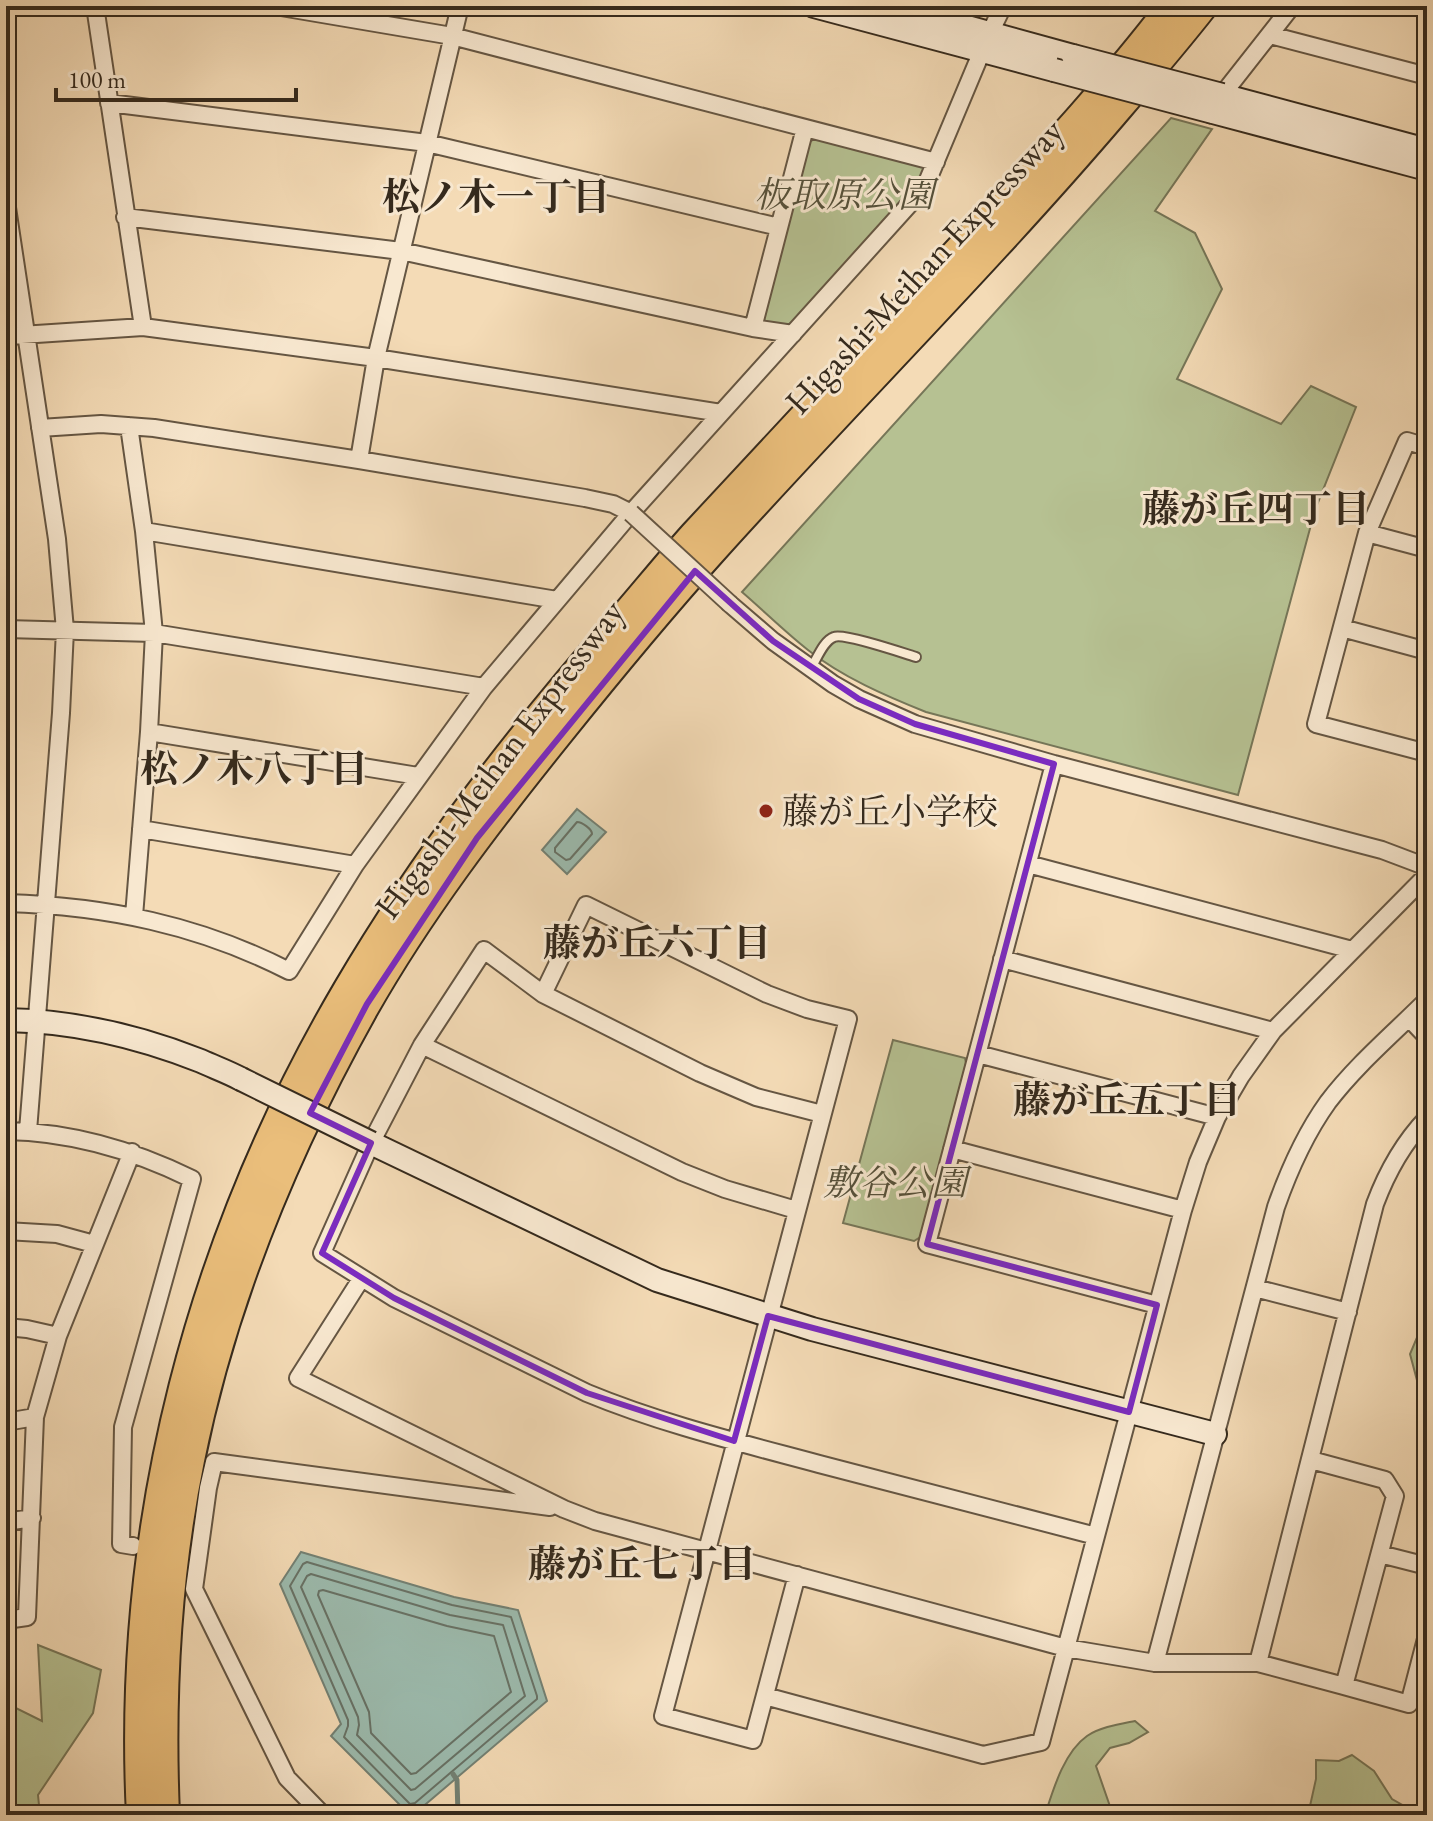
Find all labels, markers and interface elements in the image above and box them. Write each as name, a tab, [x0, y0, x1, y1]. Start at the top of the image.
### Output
scale bar	[56, 52, 296, 102]
text: 100 m	[68, 64, 126, 95]
street label: Higashi-Meihan Expressway	[774, 108, 1074, 424]
park label: 板取原公園	[754, 171, 939, 218]
district label: 松ノ木一丁目	[382, 172, 610, 221]
district label: 藤が丘四丁目	[1142, 484, 1370, 533]
street label: Higashi-Meihan Expressway	[363, 590, 635, 928]
district label: 松ノ木八丁目	[140, 744, 368, 793]
place label: 藤が丘小学校	[782, 788, 998, 835]
marker: 藤が丘小学校	[757, 802, 775, 820]
district label: 藤が丘六丁目	[543, 918, 771, 967]
district label: 藤が丘五丁目	[1013, 1075, 1241, 1124]
park label: 敷谷公園	[823, 1159, 972, 1206]
district label: 藤が丘七丁目	[528, 1539, 756, 1588]

